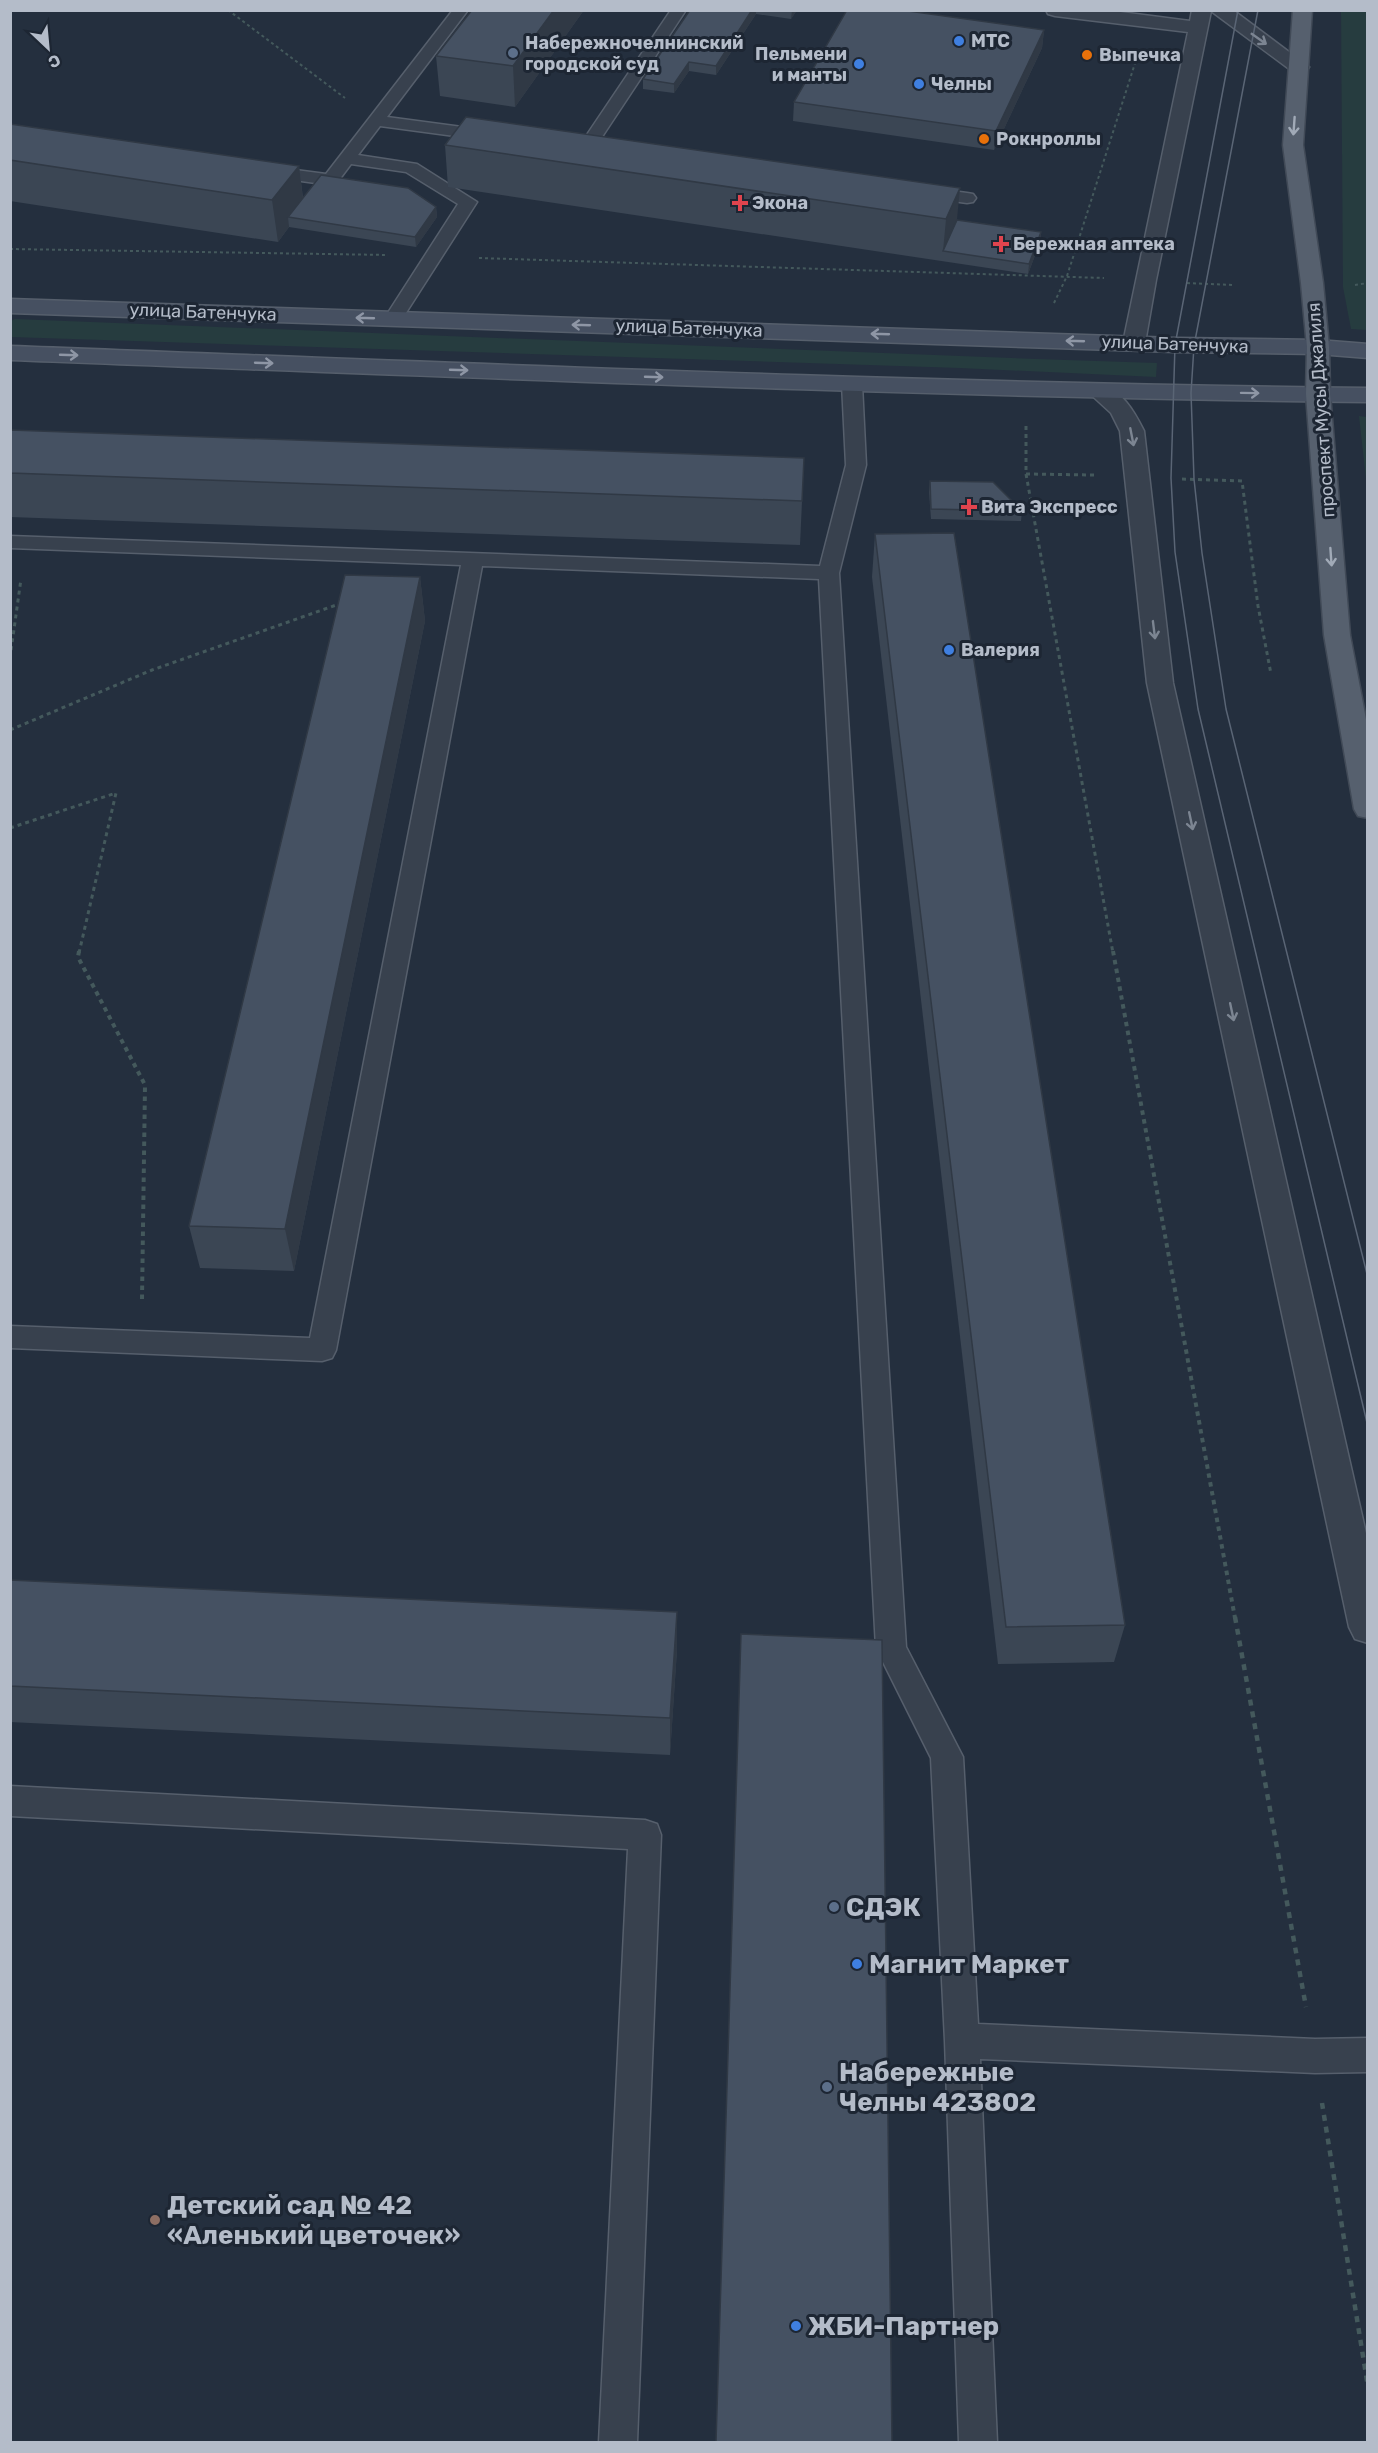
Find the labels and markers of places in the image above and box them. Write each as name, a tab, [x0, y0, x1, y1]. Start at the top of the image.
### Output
place label: МТС	[971, 30, 1010, 52]
place label: Набережночелнинский городской суд	[525, 32, 743, 75]
marker: МТС	[952, 34, 966, 48]
place label: Пельмени и манты	[755, 43, 847, 86]
place label: Выпечка	[1099, 44, 1181, 66]
marker: Набережночелнинский городской суд	[506, 46, 520, 60]
marker: Выпечка	[1080, 48, 1094, 62]
marker: Пельмени и манты	[852, 57, 866, 71]
place label: Челны	[931, 73, 992, 95]
marker: Челны	[912, 77, 926, 91]
place label: Рокнроллы	[996, 128, 1101, 150]
marker: Рокнроллы	[977, 132, 991, 146]
place label: Экона	[752, 192, 808, 214]
marker: Экона	[733, 196, 747, 210]
place label: Бережная аптека	[1013, 233, 1175, 255]
marker: Бережная аптека	[994, 237, 1008, 251]
place label: Вита Экспресс	[981, 496, 1118, 518]
marker: Вита Экспресс	[962, 500, 976, 514]
place label: Валерия	[961, 639, 1040, 661]
marker: Валерия	[942, 643, 956, 657]
place label: СДЭК	[846, 1892, 921, 1923]
marker: СДЭК	[827, 1900, 841, 1914]
place label: Магнит Маркет	[869, 1949, 1069, 1980]
marker: Магнит Маркет	[850, 1957, 864, 1971]
place label: Набережные Челны 423802	[839, 2057, 1036, 2118]
marker: Набережные Челны 423802	[820, 2080, 834, 2094]
place label: Детский сад № 42 «Аленький цветочек»	[167, 2190, 461, 2251]
marker: Детский сад № 42 «Аленький цветочек»	[148, 2213, 162, 2227]
place label: ЖБИ-Партнер	[808, 2311, 999, 2342]
marker: ЖБИ-Партнер	[789, 2319, 803, 2333]

